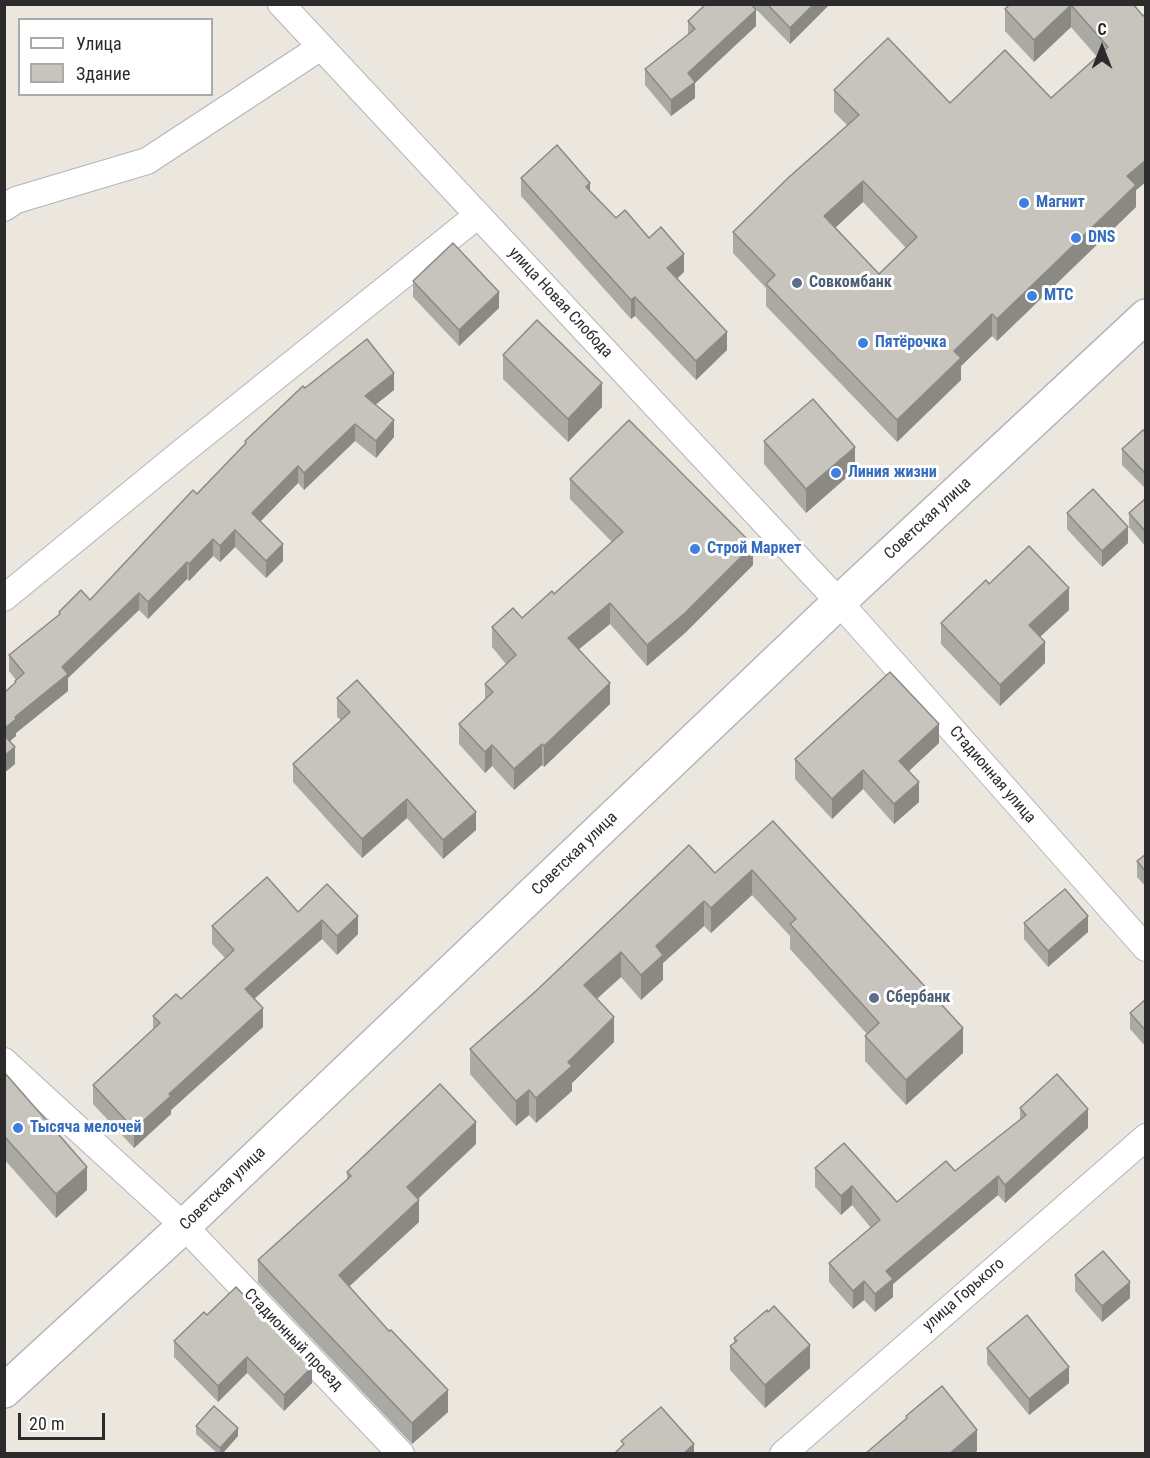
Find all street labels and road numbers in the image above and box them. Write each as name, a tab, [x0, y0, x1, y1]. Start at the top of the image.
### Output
street label: улица Новая Слобода	[504, 244, 616, 362]
street label: Советская улица	[881, 474, 975, 564]
street label: Стадионная улица	[945, 723, 1039, 827]
street label: Советская улица	[528, 808, 622, 900]
street label: Советская улица	[176, 1143, 270, 1235]
street label: улица Горького	[919, 1254, 1009, 1336]
street label: Стадионный проезд	[239, 1285, 347, 1395]

